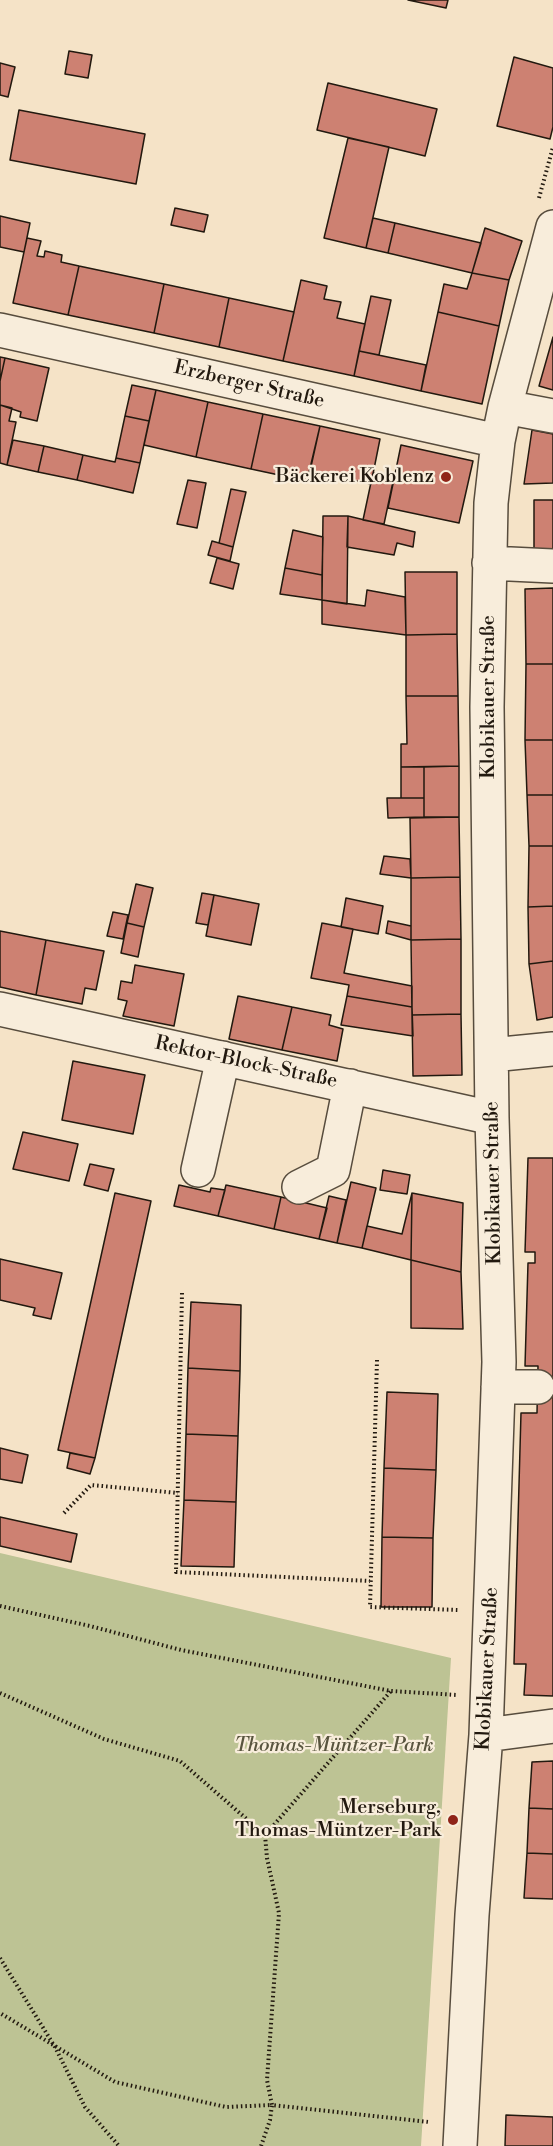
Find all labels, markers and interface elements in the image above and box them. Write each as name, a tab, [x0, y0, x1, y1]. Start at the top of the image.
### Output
street label: Erzberger Straße	[171, 356, 327, 414]
place label: Bäckerei Koblenz	[275, 465, 434, 489]
marker: Bäckerei Koblenz	[439, 470, 453, 484]
street label: Klobikauer Straße	[477, 615, 501, 779]
street label: Rektor-Block-Straße	[153, 1032, 339, 1094]
street label: Klobikauer Straße	[481, 1101, 507, 1265]
street label: Klobikauer Straße	[472, 1587, 504, 1751]
park label: Thomas-Müntzer-Park	[235, 1734, 433, 1758]
place label: Merseburg, Thomas-Müntzer-Park	[235, 1796, 441, 1843]
marker: Merseburg, Thomas-Müntzer-Park	[446, 1813, 460, 1827]

